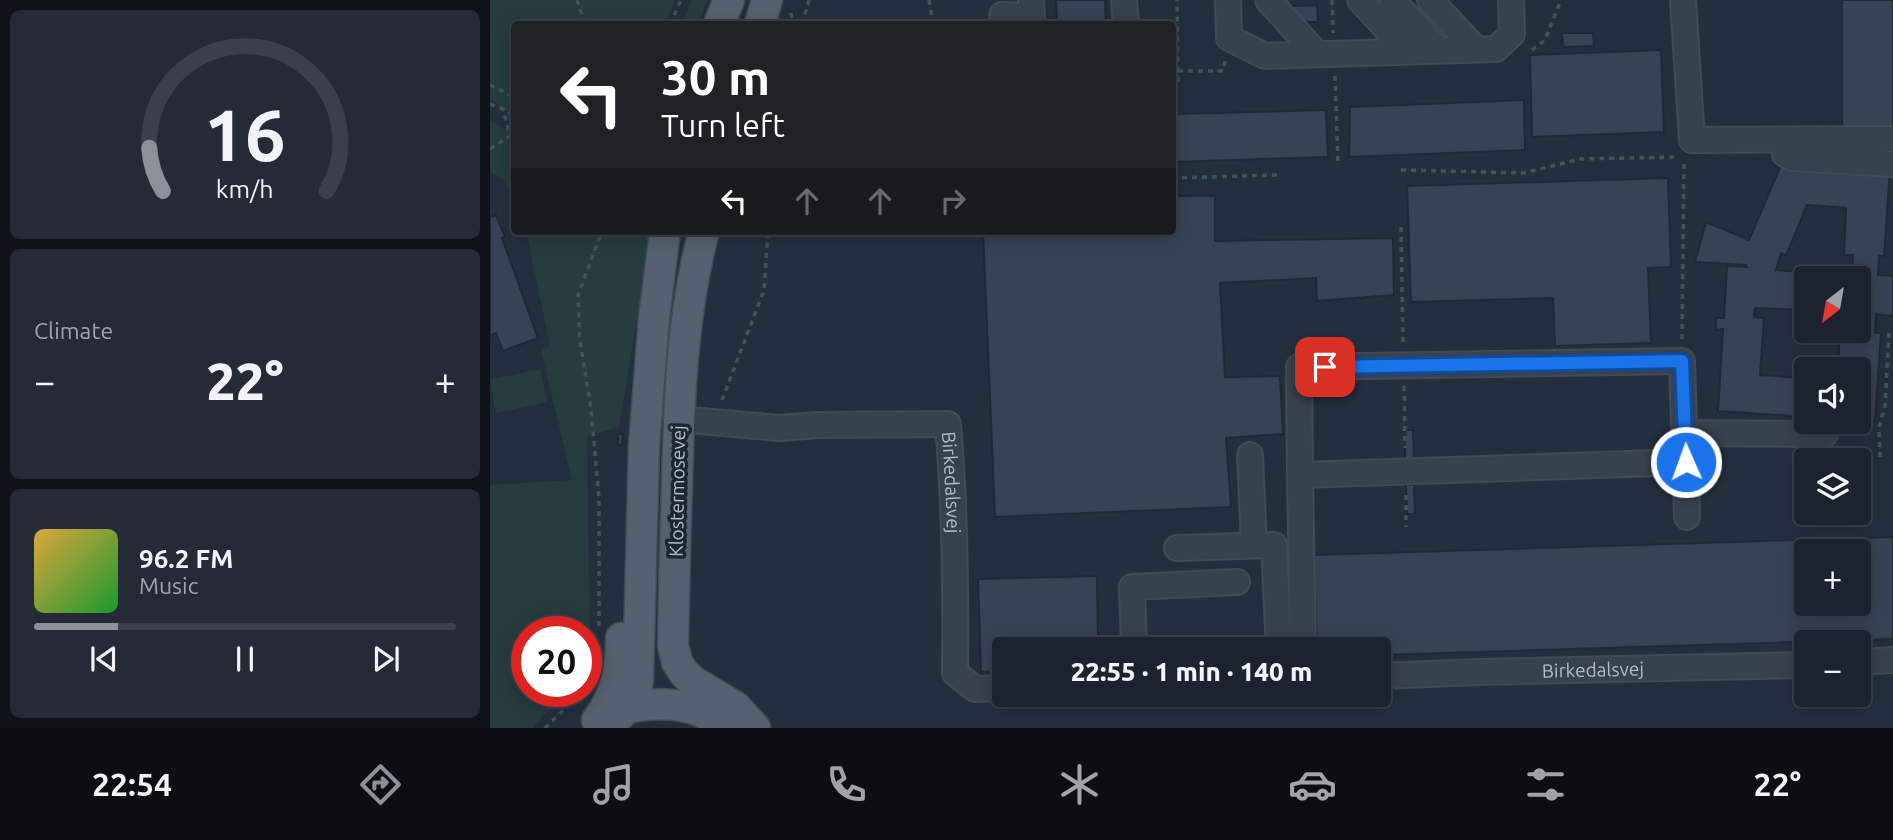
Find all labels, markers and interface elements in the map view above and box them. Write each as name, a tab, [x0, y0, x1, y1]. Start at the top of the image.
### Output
icon: left	[546, 49, 637, 140]
text: 30 m	[661, 49, 770, 104]
text: 16	[204, 93, 286, 175]
text: Turn left	[661, 107, 785, 143]
text: km/h	[216, 174, 274, 202]
icon: left	[715, 182, 753, 220]
icon: ahead	[788, 182, 826, 220]
icon: ahead	[861, 182, 899, 220]
icon: right	[934, 182, 972, 220]
north arrow	[1794, 266, 1871, 343]
map controls	[1794, 266, 1871, 707]
text: Climate	[34, 318, 113, 343]
pin	[1295, 337, 1355, 397]
icon: arrive	[1306, 348, 1344, 386]
text: 22°	[206, 352, 284, 410]
button: sound	[1794, 357, 1871, 434]
text: −	[34, 360, 55, 402]
text: +	[435, 360, 456, 402]
street label: Klostermosevej	[665, 425, 689, 557]
position arrow	[1649, 425, 1723, 499]
street label: Birkedalsvej	[938, 431, 965, 534]
button: layers	[1794, 448, 1871, 525]
button: +	[1794, 539, 1871, 616]
text: 96.2 FM	[139, 544, 233, 573]
text: Music	[139, 573, 198, 598]
speed limit sign: 20	[511, 616, 602, 707]
button: −	[1794, 630, 1871, 707]
icon: previous	[85, 640, 123, 678]
icon: pause	[226, 640, 264, 678]
icon: next	[367, 640, 405, 678]
text: 22:55 · 1 min · 140 m	[1071, 657, 1312, 686]
street label: Birkedalsvej	[1542, 657, 1644, 682]
icon: directions	[356, 760, 405, 809]
icon: music	[589, 760, 638, 809]
icon: phone	[822, 760, 871, 809]
icon: climate	[1055, 760, 1104, 809]
icon: car	[1288, 760, 1337, 809]
icon: filters	[1521, 760, 1570, 809]
text: 22:54	[92, 766, 172, 802]
text: 22°	[1754, 766, 1801, 802]

